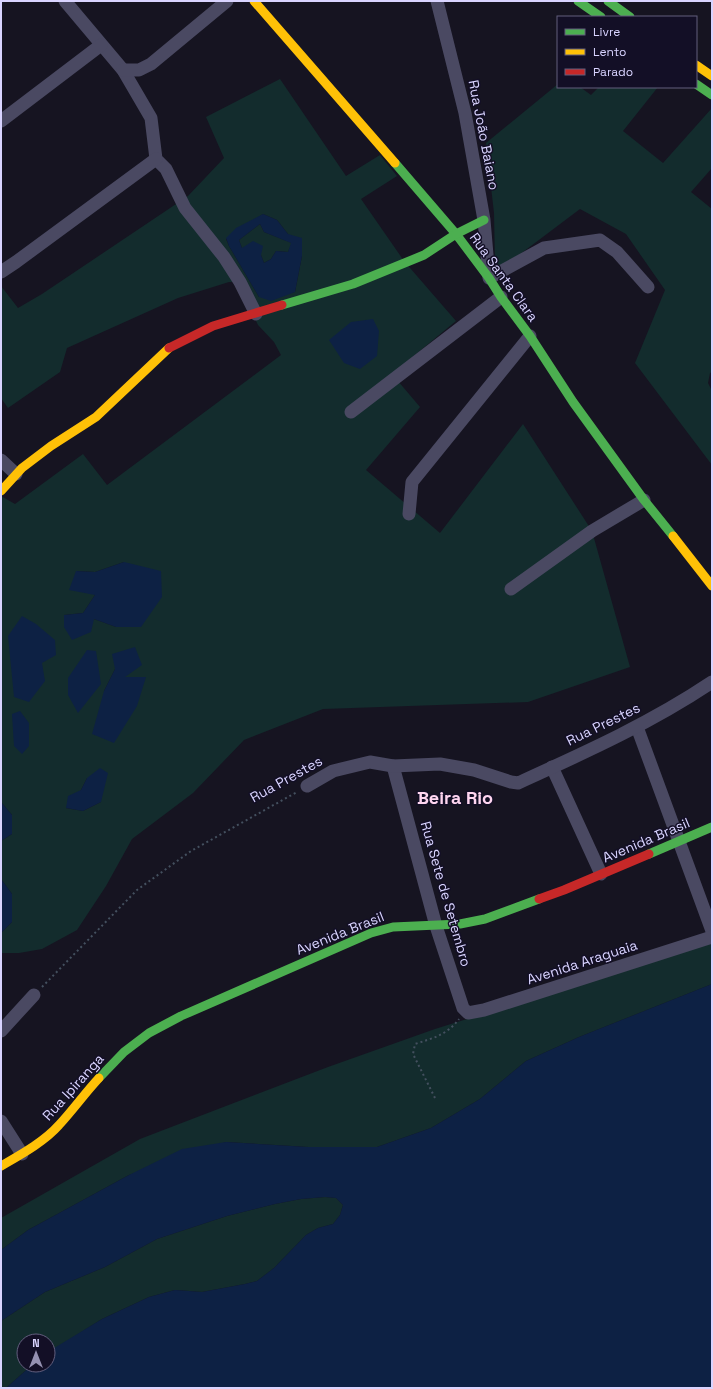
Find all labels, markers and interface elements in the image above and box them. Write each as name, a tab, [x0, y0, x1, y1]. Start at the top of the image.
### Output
legend	[557, 16, 697, 88]
text: Livre	[593, 24, 620, 40]
text: Lento	[593, 44, 627, 60]
text: Parado	[593, 64, 633, 80]
street label: Rua João Baiano	[465, 78, 503, 192]
street label: Rua Santa Clara	[466, 229, 542, 325]
street label: Rua Prestes	[563, 698, 643, 750]
street label: Rua Prestes	[247, 752, 325, 806]
district label: Beira Rio	[417, 786, 493, 809]
street label: Avenida Brasil	[600, 813, 692, 867]
street label: Rua Sete de Setembro	[417, 819, 475, 969]
street label: Avenida Brasil	[293, 907, 387, 959]
street label: Avenida Araguaia	[524, 936, 640, 988]
street label: Rua Ipiranga	[38, 1050, 108, 1124]
north arrow	[16, 1333, 56, 1373]
text: N	[32, 1336, 40, 1350]

